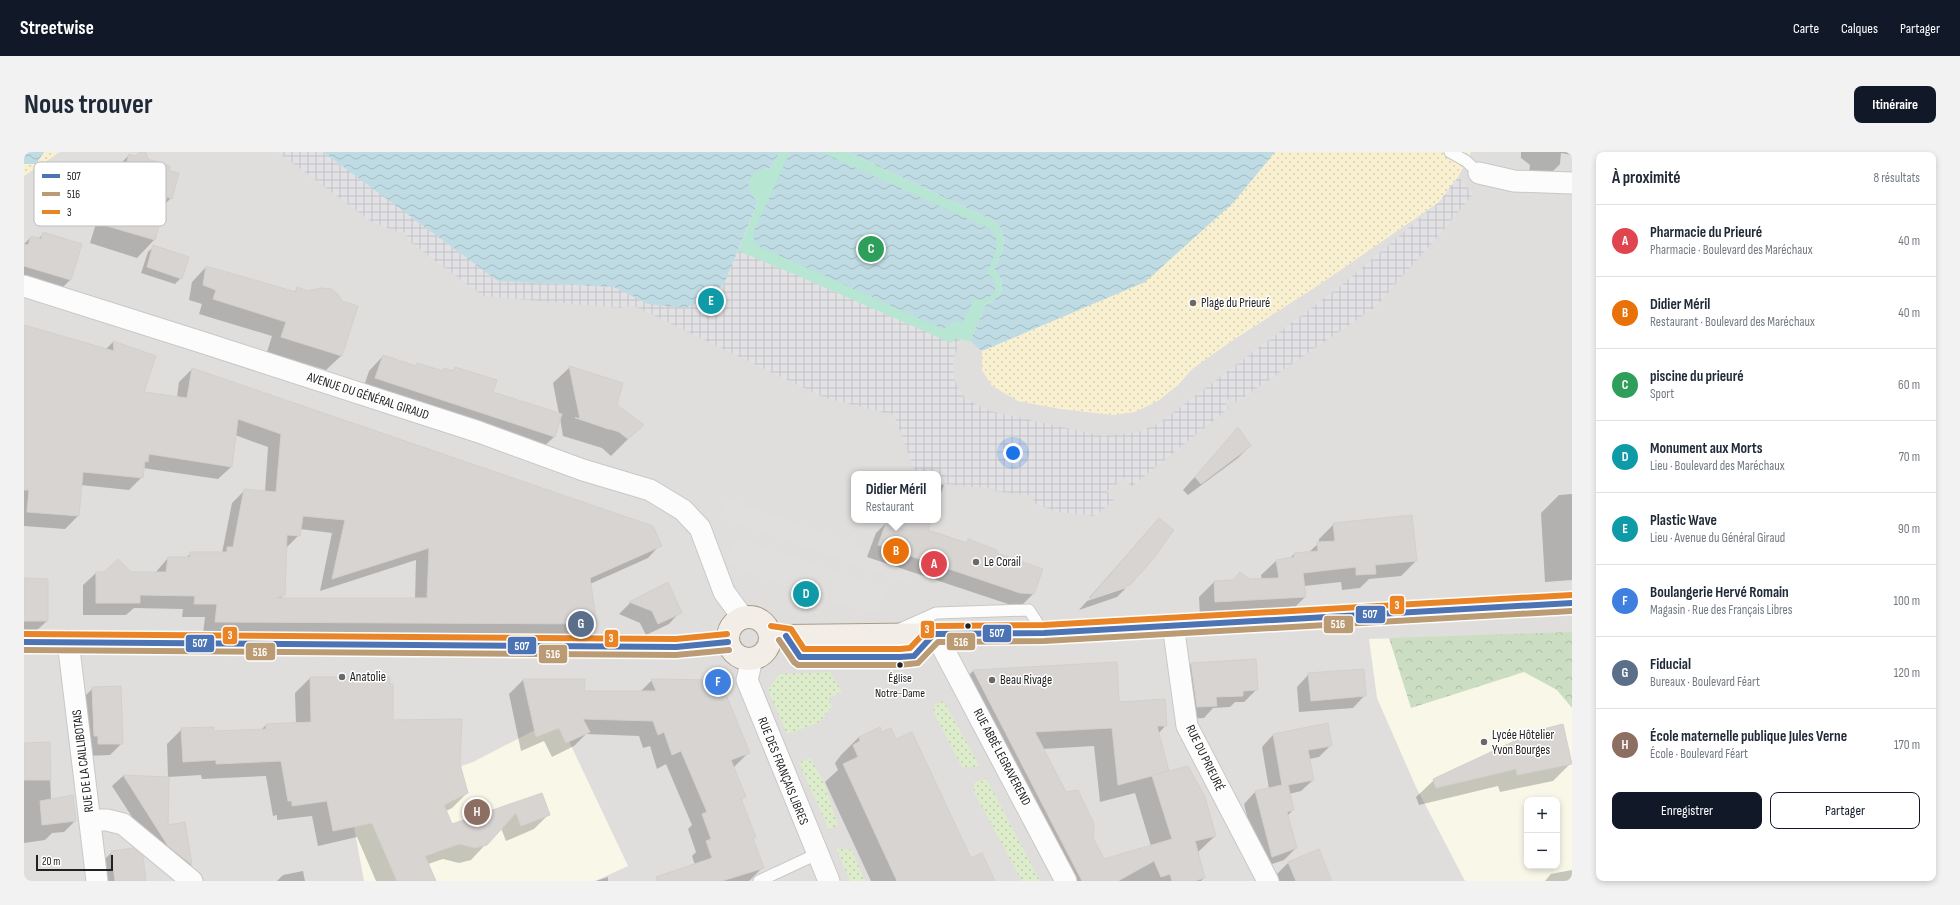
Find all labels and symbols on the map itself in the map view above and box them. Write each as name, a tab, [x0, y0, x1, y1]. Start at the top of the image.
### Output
legend	[34, 162, 166, 226]
text: 507	[67, 170, 81, 183]
text: 516	[67, 188, 80, 201]
text: 3	[67, 206, 72, 219]
pin: C	[858, 234, 884, 264]
pin: E	[698, 286, 724, 316]
place label: Plage du Prieuré	[1201, 295, 1270, 311]
marker: Plage du Prieuré	[1188, 298, 1198, 308]
street label: AVENUE DU GÉNÉRAL GIRAUD	[304, 368, 431, 423]
your location	[1003, 443, 1023, 463]
pin: B	[883, 536, 909, 566]
pin: A	[921, 549, 947, 579]
place label: Le Corail	[984, 554, 1021, 570]
marker: Le Corail	[971, 557, 981, 567]
pin: D	[793, 579, 819, 609]
line badge: 3	[1389, 595, 1405, 615]
text: 3	[1395, 599, 1400, 612]
line badge: 507	[1355, 605, 1386, 624]
text: 507	[1363, 608, 1378, 621]
pin: G	[568, 609, 594, 639]
line badge: 516	[1323, 615, 1354, 634]
text: 516	[1331, 618, 1345, 631]
line badge: 3	[920, 620, 935, 639]
unlabelled marker	[963, 621, 973, 631]
text: 3	[925, 623, 930, 636]
line badge: 507	[982, 624, 1012, 643]
line badge: 3	[222, 626, 238, 645]
text: 507	[990, 627, 1005, 640]
text: 3	[228, 629, 233, 642]
line badge: 3	[604, 629, 619, 648]
text: 3	[609, 632, 614, 645]
line badge: 516	[946, 632, 976, 651]
line badge: 507	[185, 634, 215, 653]
line badge: 507	[507, 636, 537, 655]
text: 516	[954, 636, 968, 649]
text: 507	[193, 637, 208, 650]
text: 507	[515, 640, 530, 653]
line badge: 516	[245, 642, 276, 661]
line badge: 516	[538, 644, 568, 664]
text: 516	[253, 646, 267, 659]
text: 516	[546, 648, 560, 661]
marker: Église Notre-Dame	[895, 660, 905, 670]
pin: F	[705, 667, 731, 697]
place label: Anatolie	[349, 669, 386, 685]
place label: Église Notre-Dame	[875, 671, 925, 701]
marker: Anatolie	[337, 672, 347, 682]
place label: Beau Rivage	[1000, 672, 1052, 688]
marker: Beau Rivage	[987, 675, 997, 685]
street label: RUE ABBÉ LEGRAVEREND	[970, 706, 1034, 808]
street label: RUE DE LA CAILLIBOTAIS	[69, 708, 97, 813]
street label: RUE DES FRANÇAIS LIBRES	[754, 715, 812, 828]
street label: RUE DU PRIEURÉ	[1182, 722, 1228, 794]
place label: Lycée Hôtelier Yvon Bourges	[1492, 727, 1555, 758]
marker: Lycée Hôtelier Yvon Bourges	[1479, 737, 1489, 747]
pin: H	[464, 797, 490, 827]
scale bar	[36, 853, 113, 872]

